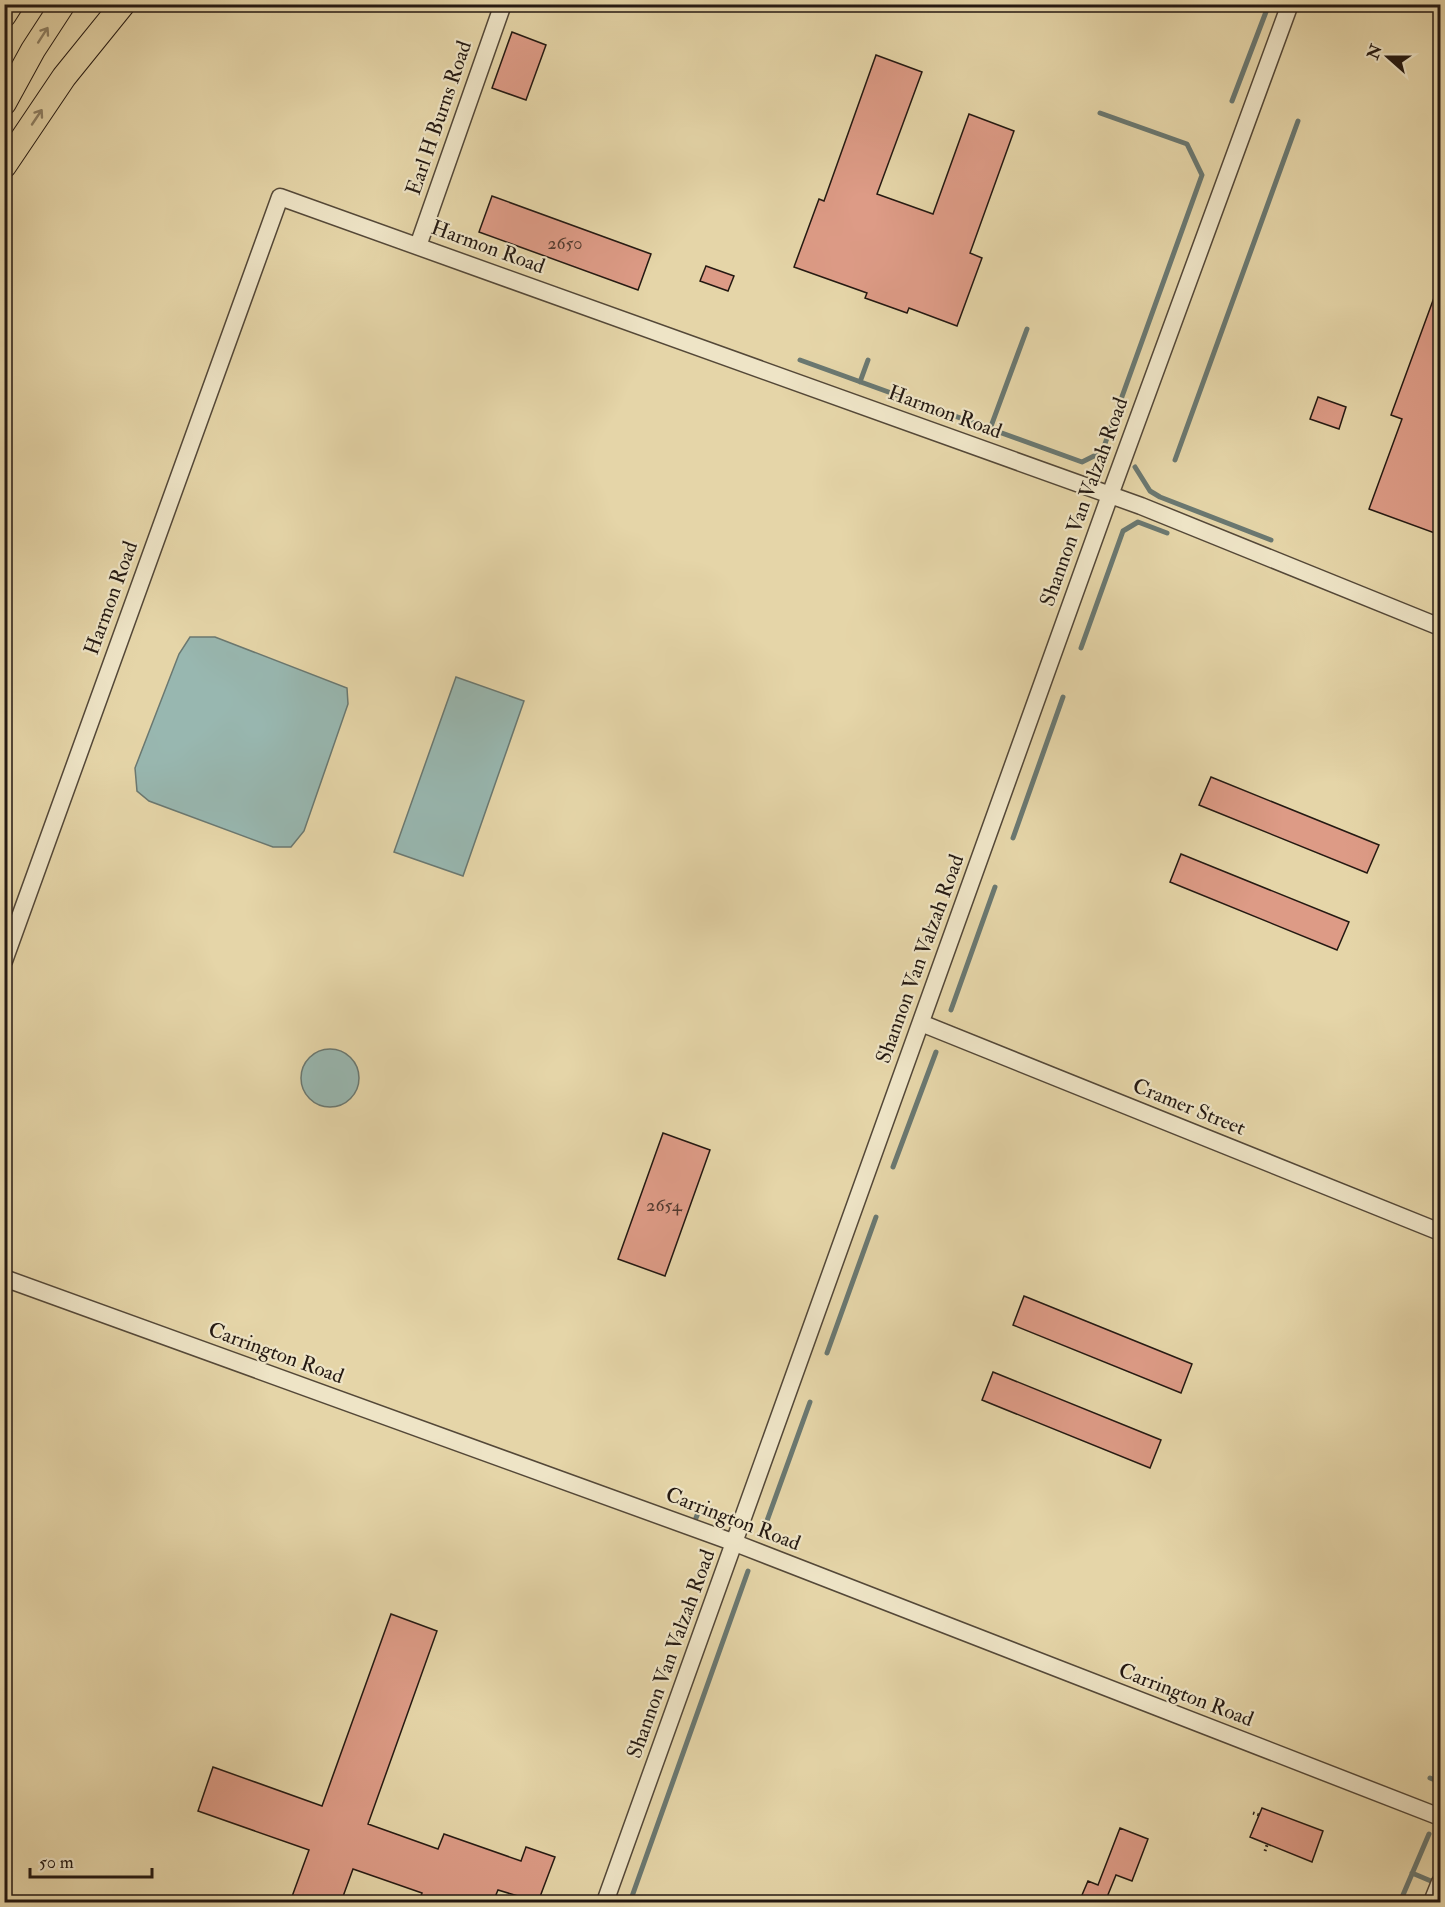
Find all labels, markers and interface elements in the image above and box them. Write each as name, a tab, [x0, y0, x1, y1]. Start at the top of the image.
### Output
one-way arrow	[38, 27, 50, 44]
north arrow	[1358, 27, 1418, 87]
street label: Earl H Burns Road	[400, 37, 478, 199]
text: N	[1363, 41, 1387, 63]
one-way arrow	[31, 110, 43, 126]
street label: Harmon Road	[427, 214, 549, 280]
house number: 2650	[547, 232, 583, 255]
street label: Harmon Road	[884, 379, 1006, 445]
street label: Shannon Van Valzah Road	[1034, 393, 1135, 610]
street label: Harmon Road	[78, 537, 144, 659]
street label: Shannon Van Valzah Road	[870, 850, 971, 1067]
street label: Cramer Street	[1129, 1072, 1250, 1142]
house number: 2654	[646, 1194, 683, 1217]
street label: Carrington Road	[205, 1316, 348, 1390]
street label: Carrington Road	[662, 1481, 805, 1557]
street label: Shannon Van Valzah Road	[621, 1545, 722, 1762]
street label: Carrington Road	[1115, 1657, 1258, 1733]
scale bar	[30, 1841, 152, 1879]
text: 50 m	[39, 1851, 74, 1874]

